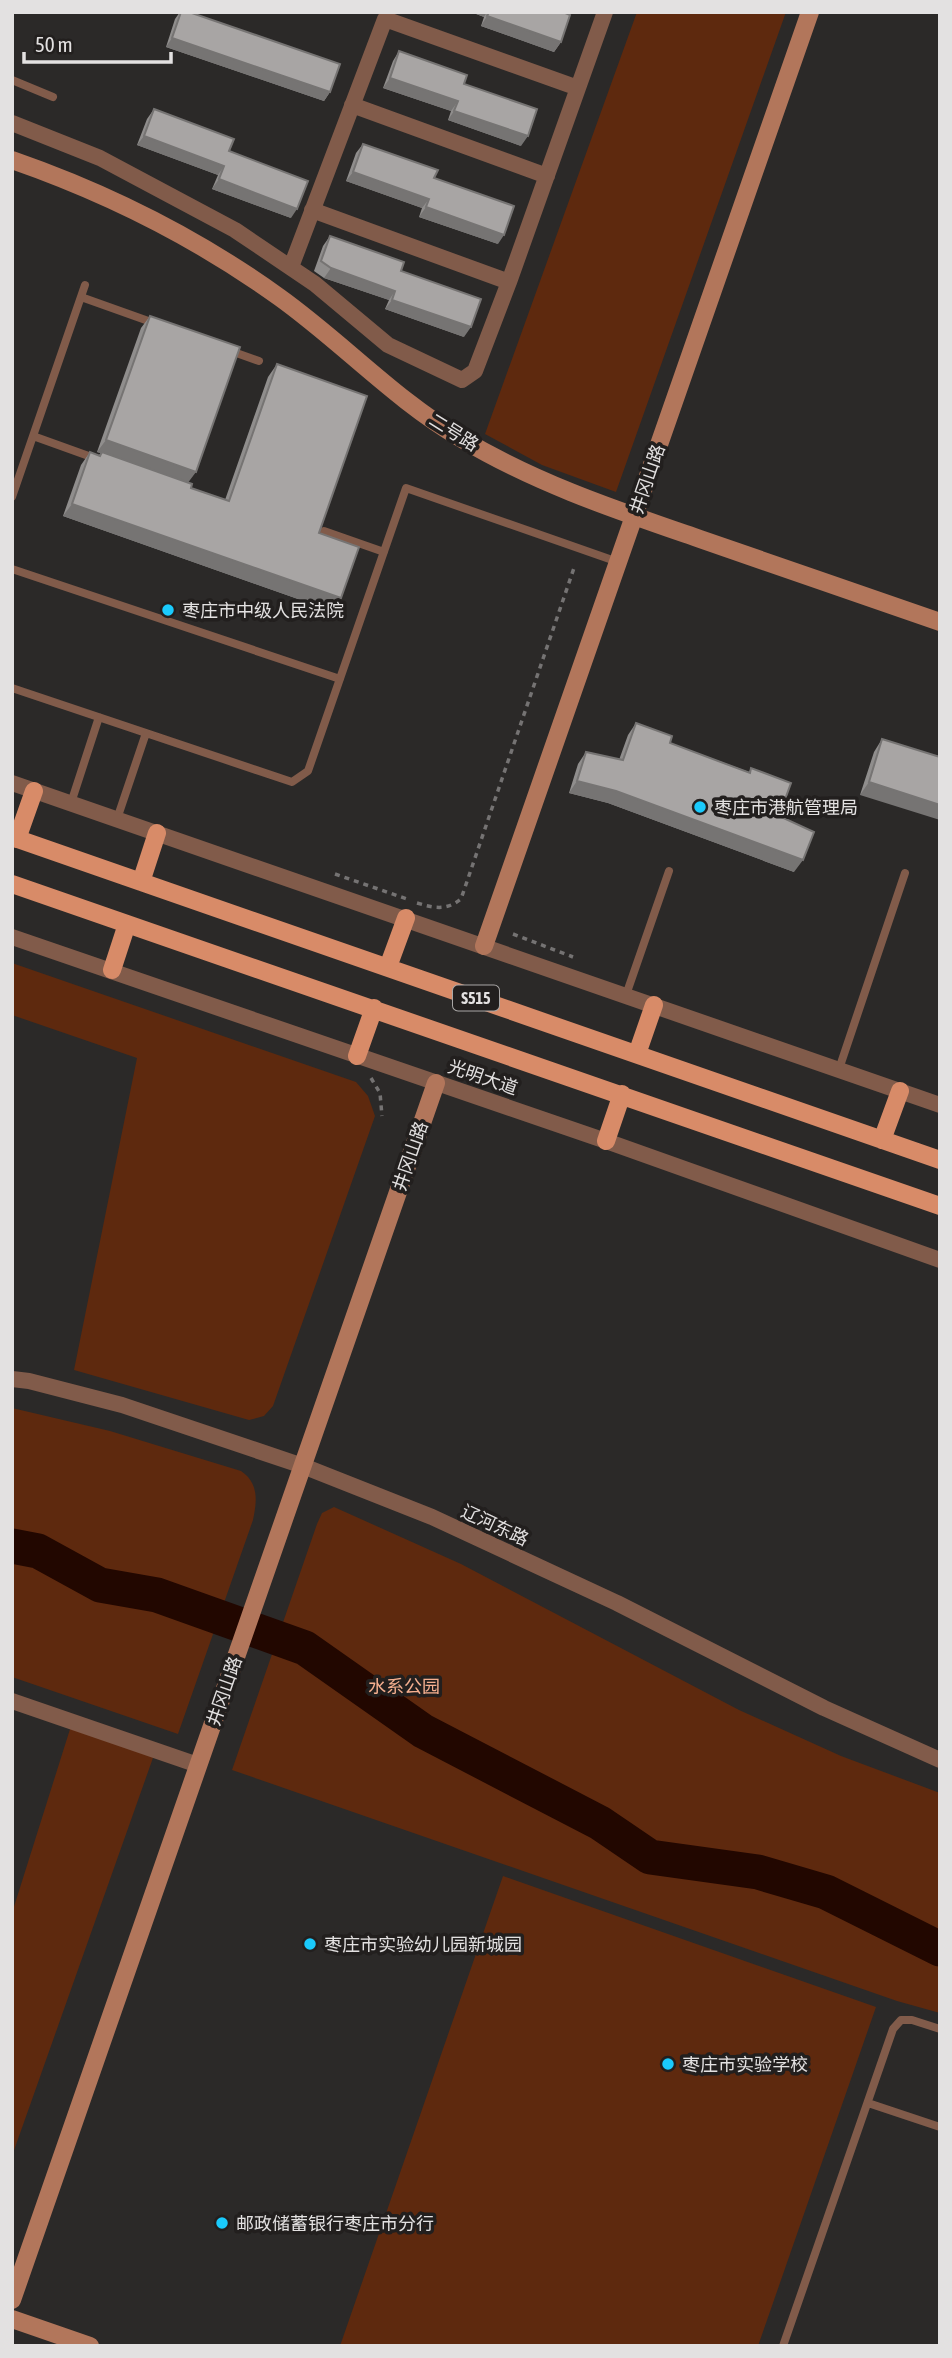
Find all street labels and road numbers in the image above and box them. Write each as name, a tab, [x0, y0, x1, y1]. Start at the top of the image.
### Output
street label: 二号路	[426, 409, 482, 455]
street label: 井冈山路	[625, 442, 669, 516]
road number: S515	[453, 986, 499, 1010]
street label: 光明大道	[446, 1055, 520, 1099]
street label: 井冈山路	[388, 1119, 432, 1193]
street label: 辽河东路	[458, 1500, 532, 1550]
street label: 井冈山路	[202, 1654, 246, 1728]

